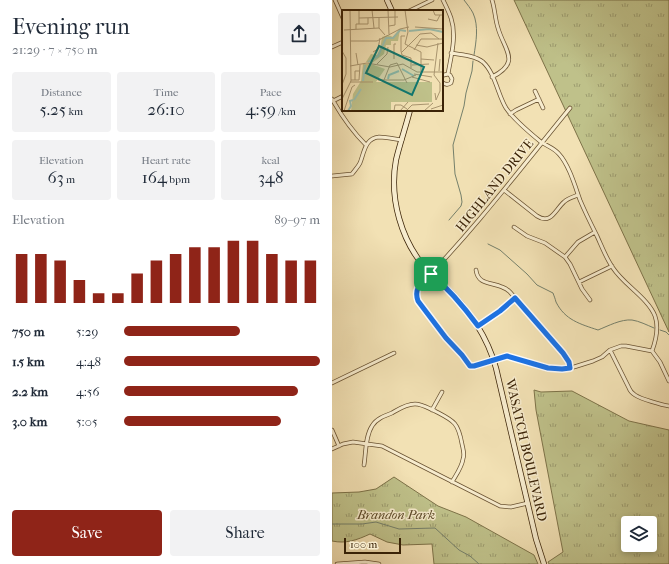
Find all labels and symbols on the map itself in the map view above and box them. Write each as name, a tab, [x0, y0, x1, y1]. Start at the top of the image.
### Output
inset map	[342, 10, 443, 111]
street label: HIGHLAND DRIVE	[453, 136, 536, 235]
pin	[414, 257, 448, 291]
street label: WASATCH BOULEVARD	[503, 376, 550, 523]
park label: Brandon Park	[356, 507, 435, 522]
scale bar	[344, 536, 401, 555]

